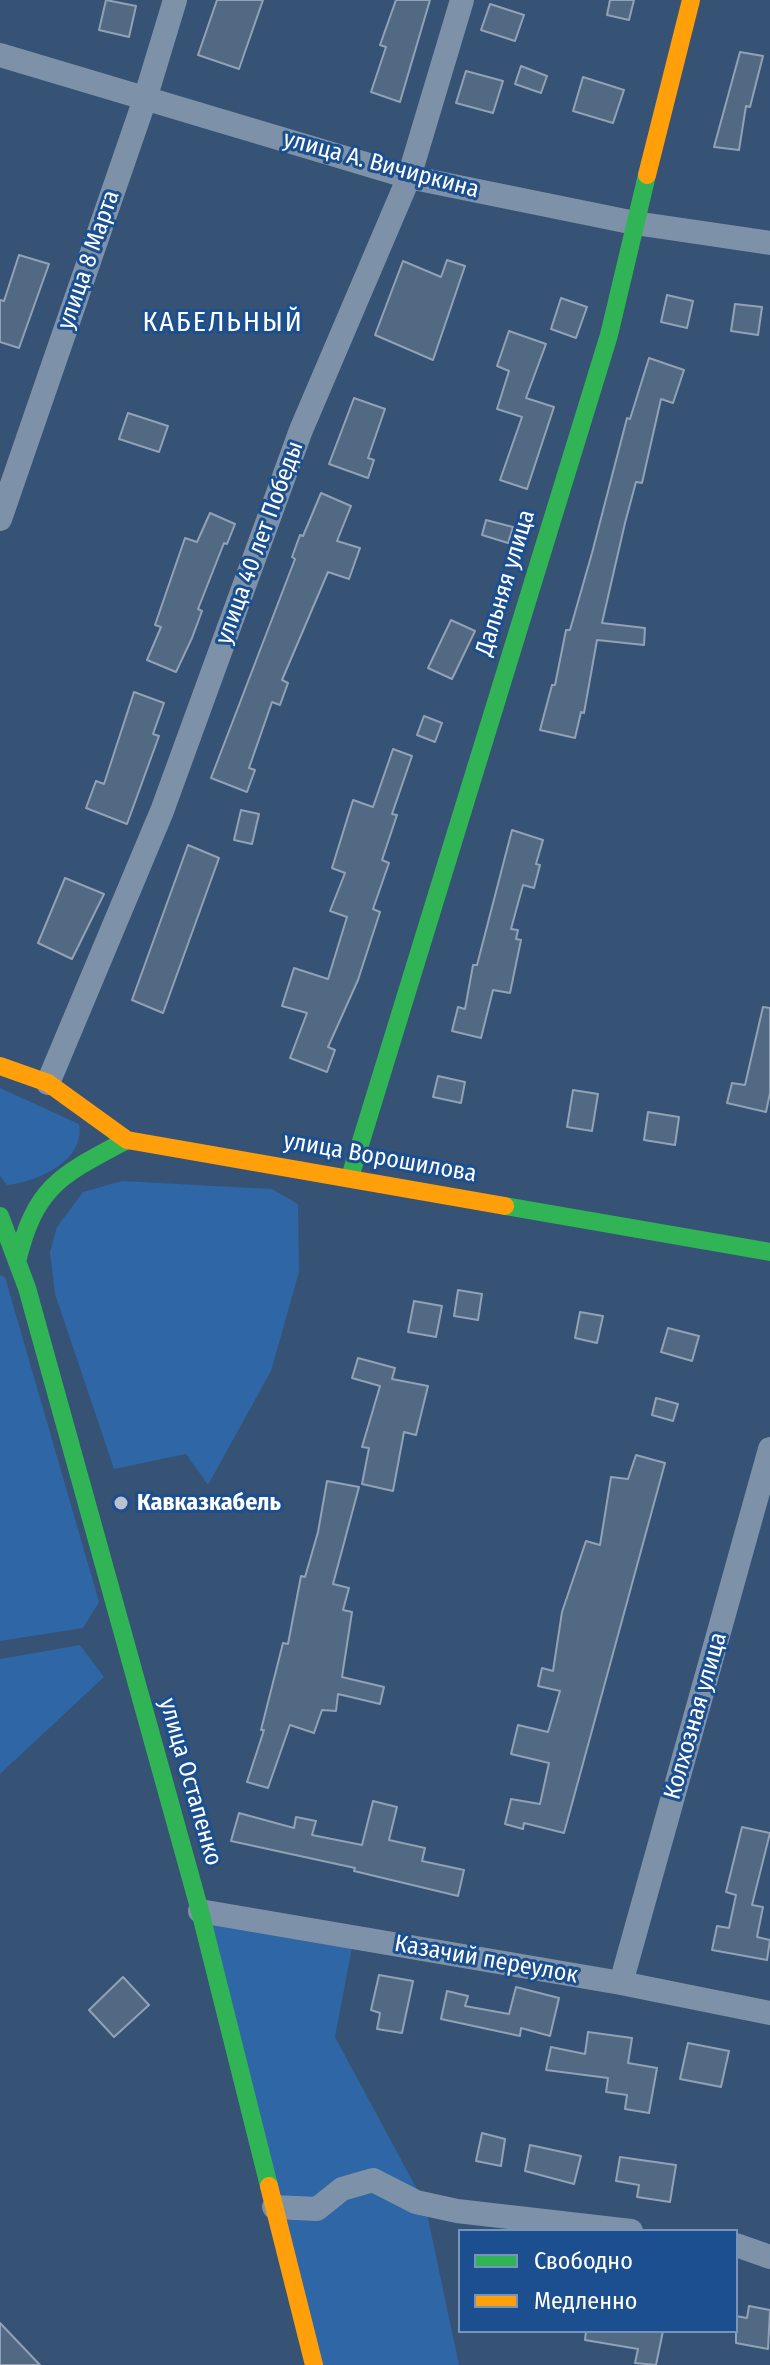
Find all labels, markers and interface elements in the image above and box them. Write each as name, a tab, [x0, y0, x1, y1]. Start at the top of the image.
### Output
street label: улица А. Вичиркина	[280, 125, 482, 205]
street label: улица 8 Марта	[52, 187, 126, 333]
district label: КАБЕЛЬНЫЙ	[142, 306, 304, 340]
street label: улица 40 лет Победы	[210, 438, 310, 648]
street label: Дальняя улица	[470, 507, 542, 659]
street label: улица Ворошилова	[281, 1127, 479, 1189]
place label: Кавказкабель	[137, 1489, 281, 1517]
marker: Кавказкабель	[112, 1494, 130, 1512]
street label: Колхозная улица	[658, 1629, 734, 1803]
street label: улица Остапенко	[152, 1695, 228, 1869]
street label: Казачий переулок	[392, 1930, 580, 1990]
legend	[458, 2229, 738, 2333]
text: Свободно	[534, 2247, 633, 2275]
text: Медленно	[534, 2287, 637, 2315]

